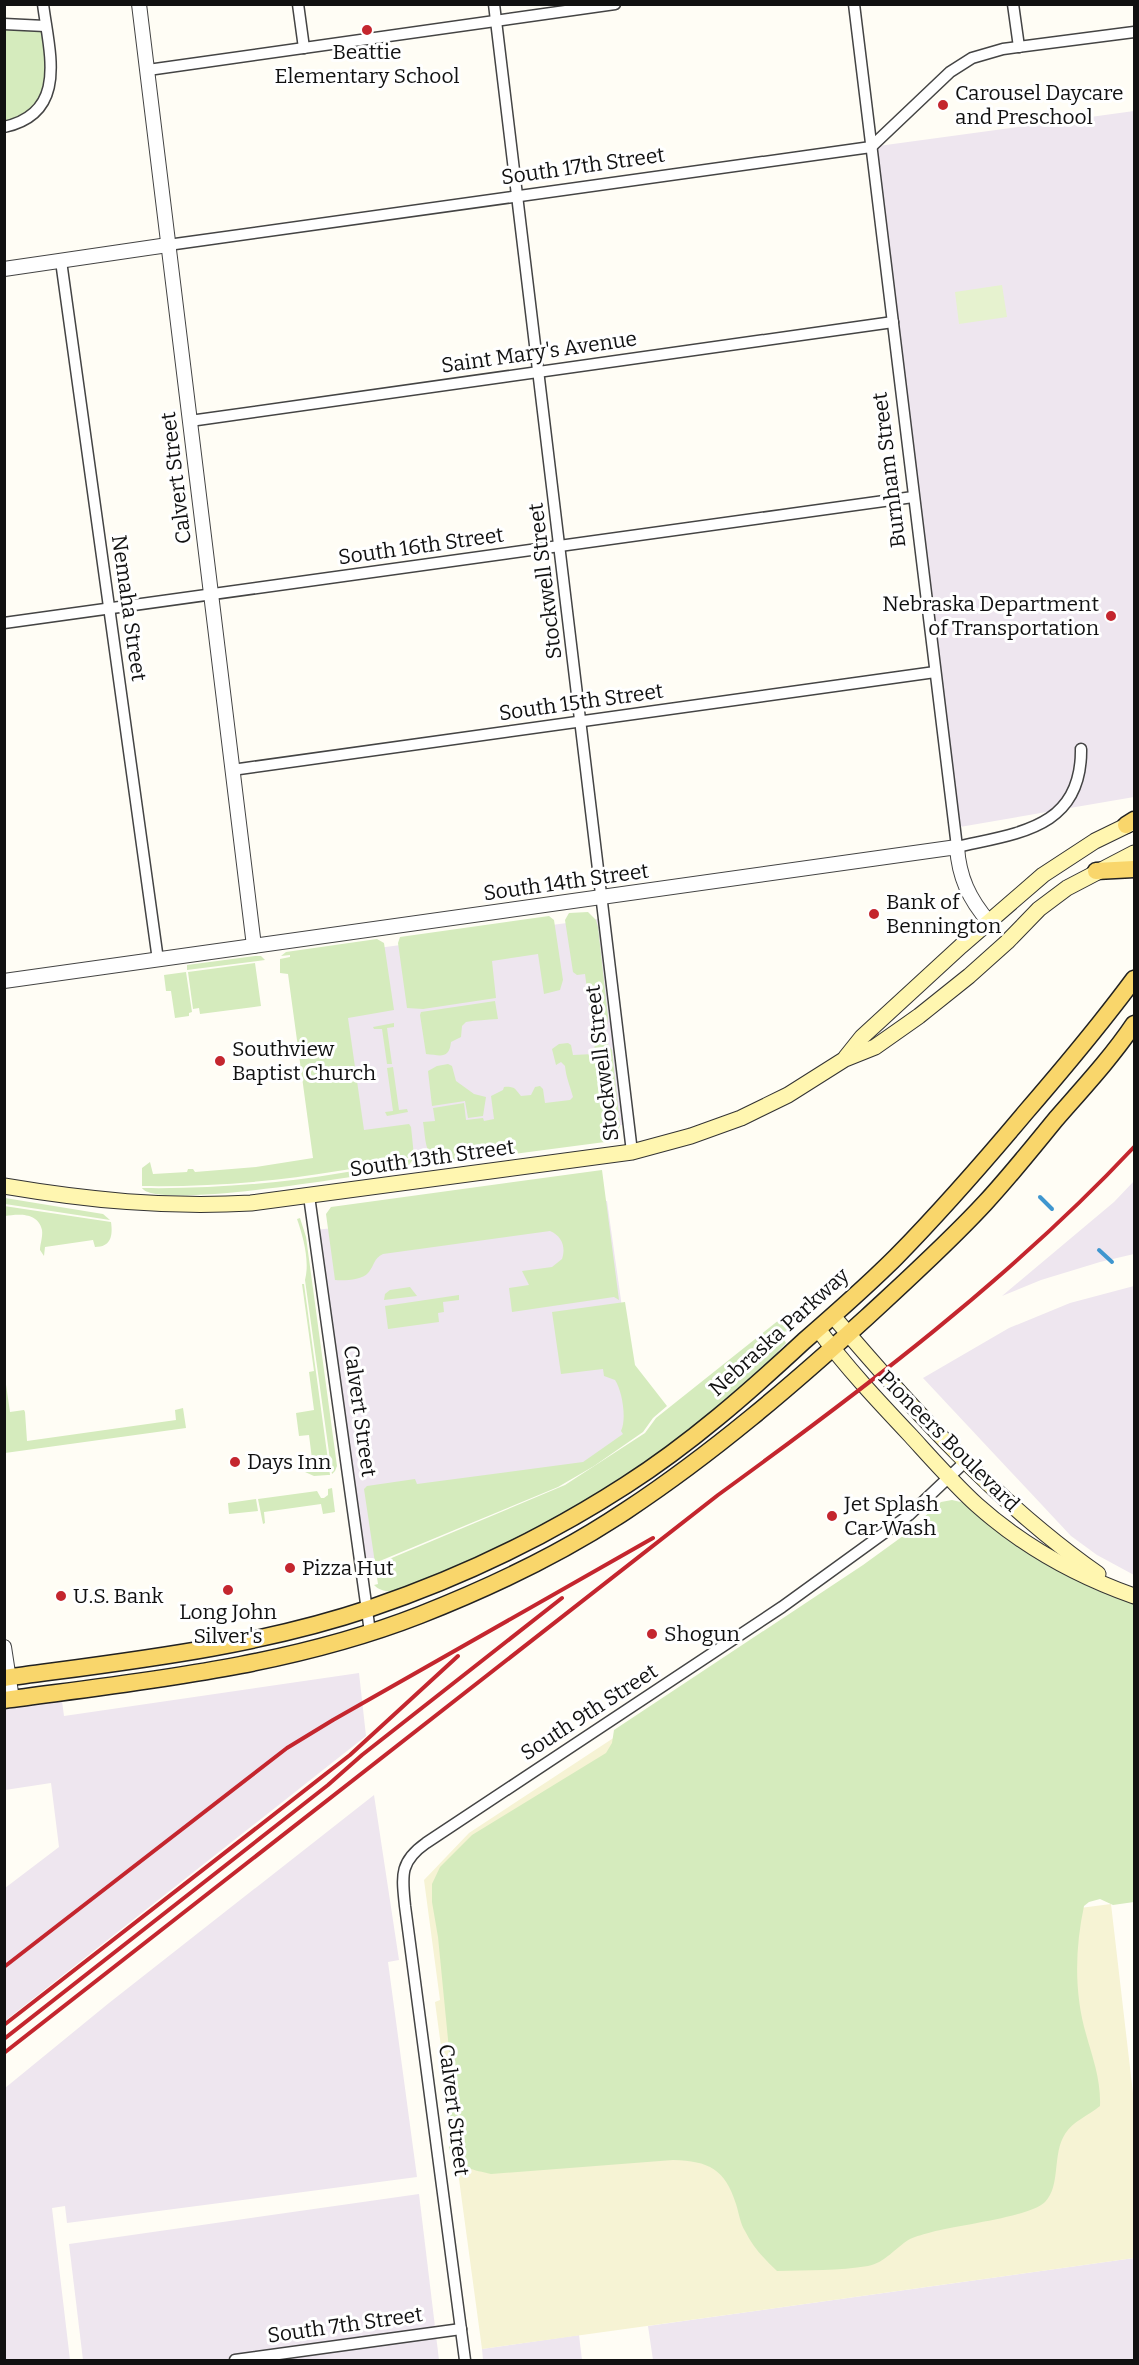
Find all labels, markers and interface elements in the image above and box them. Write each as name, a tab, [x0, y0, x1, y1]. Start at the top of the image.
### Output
marker: Beattie Elementary School	[360, 23, 374, 37]
place label: Beattie Elementary School	[274, 39, 460, 89]
place label: Carousel Daycare and Preschool	[955, 80, 1124, 130]
marker: Carousel Daycare and Preschool	[936, 98, 950, 112]
street label: South 17th Street	[500, 142, 667, 190]
street label: Saint Mary's Avenue	[439, 325, 639, 379]
street label: Burnham Street	[867, 390, 911, 549]
street label: Calvert Street	[155, 410, 197, 545]
street label: Stockwell Street	[522, 501, 567, 661]
street label: South 16th Street	[337, 521, 506, 570]
street label: Nemaha Street	[106, 533, 152, 683]
place label: Nebraska Department of Transportation	[882, 591, 1099, 641]
marker: Nebraska Department of Transportation	[1104, 609, 1118, 623]
street label: South 15th Street	[497, 678, 665, 726]
street label: South 14th Street	[482, 857, 651, 906]
place label: Bank of Bennington	[886, 889, 1001, 939]
marker: Bank of Bennington	[867, 907, 881, 921]
street label: Stockwell Street	[579, 983, 624, 1143]
place label: Southview Baptist Church	[232, 1036, 376, 1086]
marker: Southview Baptist Church	[213, 1054, 227, 1068]
street label: South 13th Street	[348, 1133, 517, 1182]
street label: Nebraska Parkway	[704, 1262, 855, 1402]
street label: Calvert Street	[338, 1343, 382, 1479]
street label: Pioneers Boulevard	[873, 1365, 1025, 1517]
place label: Days Inn	[247, 1449, 331, 1475]
marker: Days Inn	[228, 1455, 242, 1469]
place label: Jet Splash Car Wash	[843, 1491, 939, 1541]
marker: Jet Splash Car Wash	[825, 1509, 839, 1523]
place label: Pizza Hut	[302, 1555, 394, 1581]
marker: Pizza Hut	[283, 1561, 297, 1575]
place label: U.S. Bank	[73, 1583, 163, 1609]
marker: Long John Silver's	[221, 1583, 235, 1597]
marker: U.S. Bank	[54, 1589, 68, 1603]
place label: Long John Silver's	[179, 1599, 277, 1649]
place label: Shogun	[664, 1621, 740, 1647]
marker: Shogun	[645, 1627, 659, 1641]
street label: South 9th Street	[516, 1658, 663, 1766]
street label: Calvert Street	[433, 2043, 475, 2178]
street label: South 7th Street	[266, 2301, 425, 2349]

